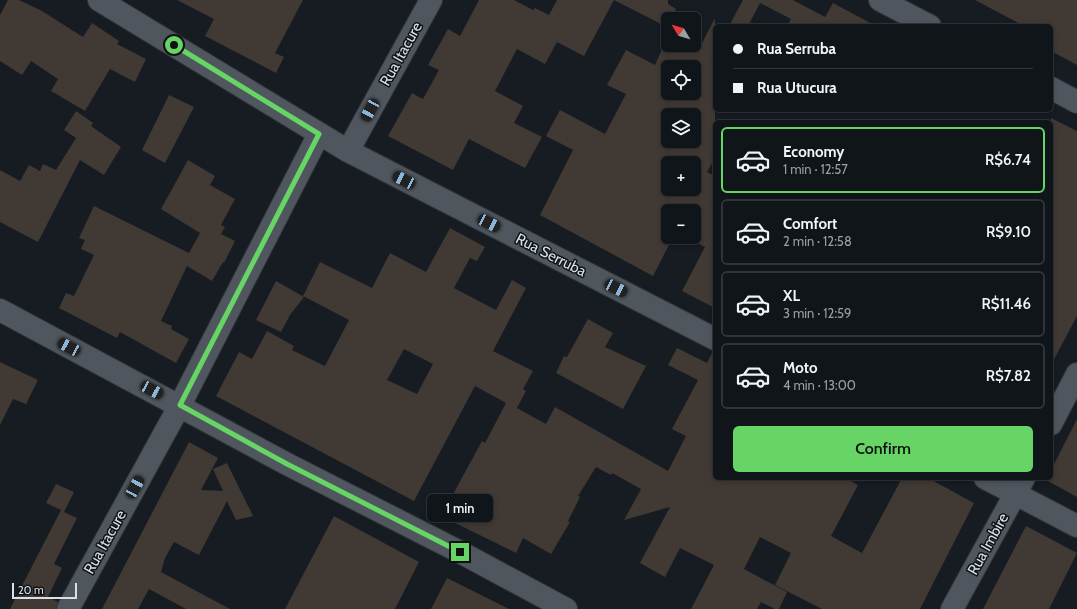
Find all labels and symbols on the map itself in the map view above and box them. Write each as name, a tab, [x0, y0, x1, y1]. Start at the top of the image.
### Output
north arrow	[661, 12, 701, 52]
street label: Rua Itacure	[376, 19, 426, 89]
route start	[165, 36, 183, 54]
car	[359, 97, 381, 123]
car	[391, 169, 417, 191]
car	[476, 212, 502, 234]
street label: Rua Serruba	[513, 230, 590, 281]
car	[603, 277, 629, 299]
car	[56, 336, 82, 358]
car	[139, 379, 165, 401]
car	[124, 474, 146, 500]
callout: 1 min	[427, 494, 493, 522]
street label: Rua Itacure	[80, 507, 130, 577]
street label: Rua Imbire	[964, 510, 1012, 578]
route end	[451, 543, 469, 561]
scale bar	[12, 581, 77, 600]

